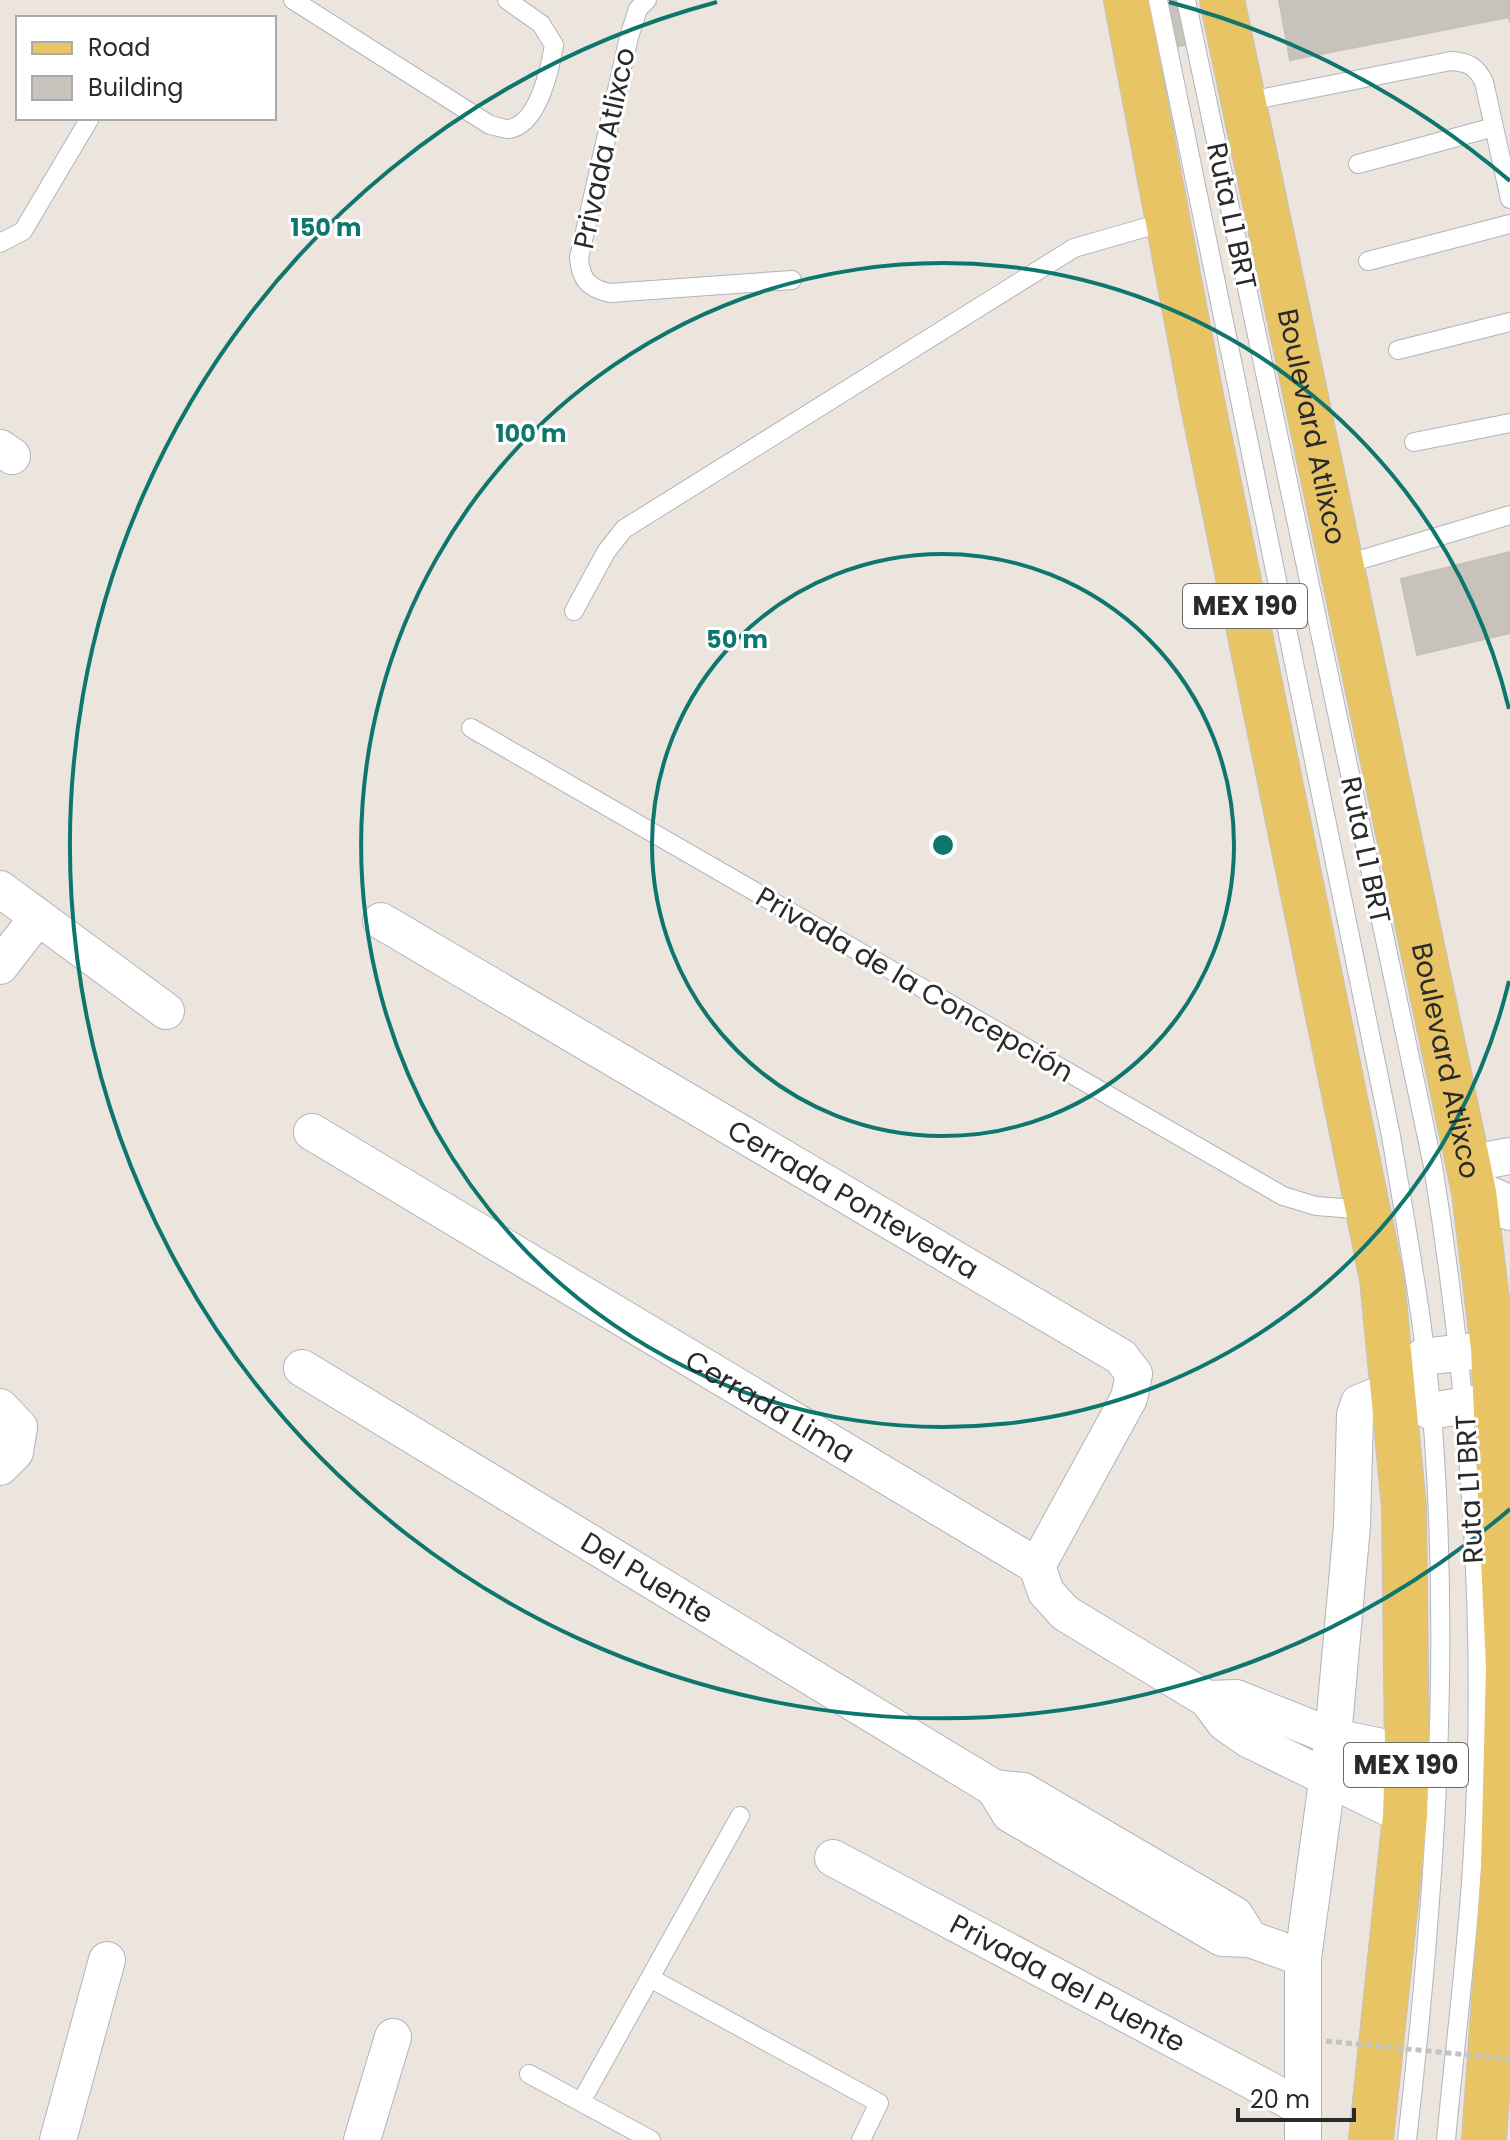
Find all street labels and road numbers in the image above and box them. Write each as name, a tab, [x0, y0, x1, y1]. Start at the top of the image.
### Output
street label: Privada Atlixco	[564, 44, 645, 252]
street label: Ruta L1 BRT	[1197, 139, 1266, 293]
street label: Boulevard Atlixco	[1268, 305, 1356, 548]
road number: MEX 190	[1183, 584, 1307, 628]
street label: Ruta L1 BRT	[1331, 773, 1400, 927]
street label: Privada de la Concepción	[749, 877, 1081, 1092]
street label: Boulevard Atlixco	[1402, 939, 1490, 1182]
street label: Cerrada Pontevedra	[720, 1110, 986, 1289]
street label: Cerrada Lima	[678, 1341, 862, 1472]
street label: Ruta L1 BRT	[1446, 1413, 1493, 1565]
street label: Del Puente	[573, 1523, 721, 1633]
road number: MEX 190	[1344, 1743, 1468, 1787]
street label: Privada del Puente	[943, 1905, 1192, 2062]

